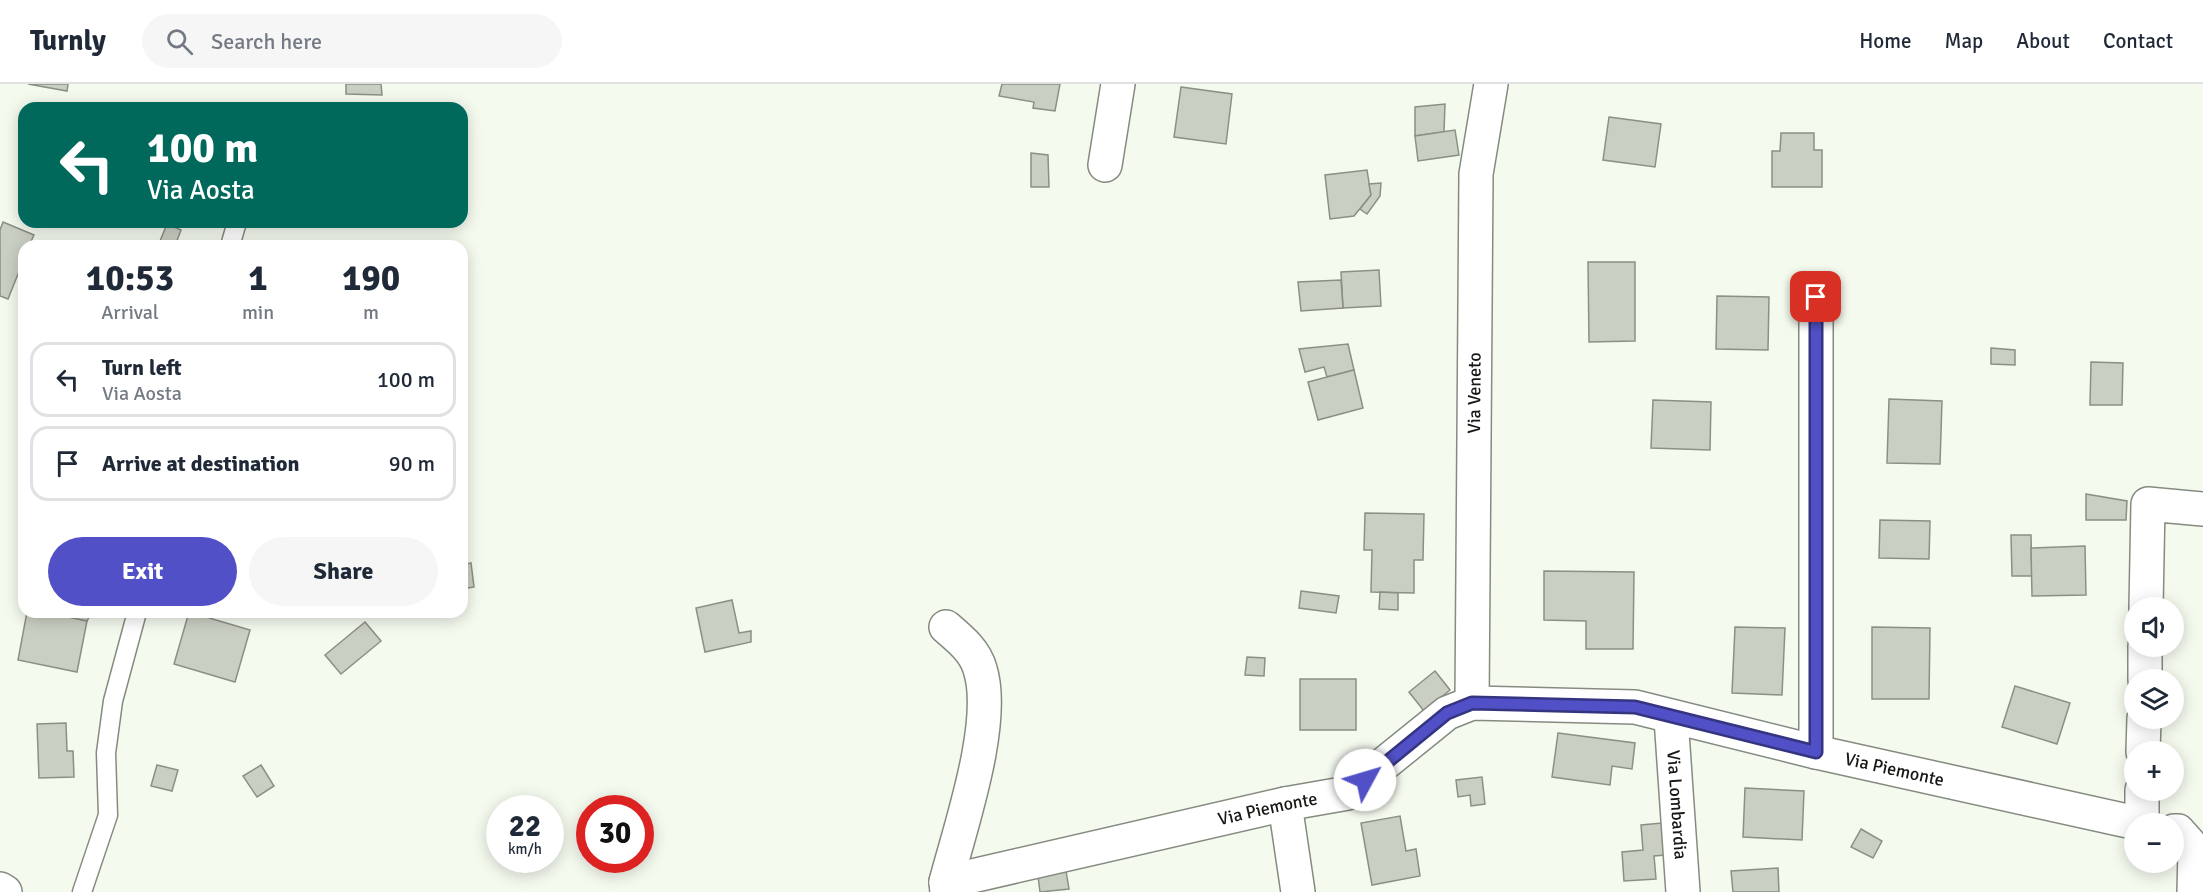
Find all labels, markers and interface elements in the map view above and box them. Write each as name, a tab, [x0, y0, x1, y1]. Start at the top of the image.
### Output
search box	[142, 14, 562, 68]
text: Turnly	[30, 24, 106, 58]
icon: search	[163, 25, 196, 58]
text: Search here	[211, 28, 322, 55]
text: Home	[1859, 28, 1912, 54]
text: Map	[1945, 28, 1983, 54]
text: About	[2016, 28, 2070, 54]
text: Contact	[2103, 28, 2173, 54]
text: 100 m	[147, 123, 258, 174]
icon: left	[48, 126, 126, 204]
text: Via Aosta	[147, 174, 255, 207]
text: 10:53	[86, 256, 174, 301]
text: 1	[248, 256, 268, 301]
text: 190	[342, 256, 400, 301]
pin	[1790, 271, 1841, 322]
icon: arrive	[1799, 280, 1832, 313]
text: Arrival	[101, 300, 159, 325]
text: min	[242, 300, 274, 325]
text: m	[363, 300, 379, 325]
street label: Via Veneto	[1463, 352, 1486, 434]
text: Turn left	[102, 354, 182, 381]
icon: left	[51, 363, 84, 396]
text: 100 m	[377, 366, 435, 393]
text: Via Aosta	[102, 381, 182, 406]
icon: arrive	[51, 447, 84, 480]
text: Arrive at destination	[102, 450, 299, 477]
text: 90 m	[389, 450, 435, 477]
button: Exit	[48, 537, 237, 606]
button: Share	[249, 537, 438, 606]
map controls	[2124, 597, 2184, 873]
button: sound	[2124, 597, 2184, 657]
button: layers	[2124, 669, 2184, 729]
button: +	[2124, 741, 2184, 801]
position arrow	[1333, 748, 1397, 812]
street label: Via Piemonte	[1843, 748, 1946, 791]
street label: Via Lombardia	[1662, 749, 1692, 860]
street label: Via Piemonte	[1216, 788, 1319, 830]
speed limit sign: 30	[576, 795, 654, 873]
text: 22	[509, 808, 541, 845]
button: −	[2124, 813, 2184, 873]
text: km/h	[508, 840, 542, 858]

